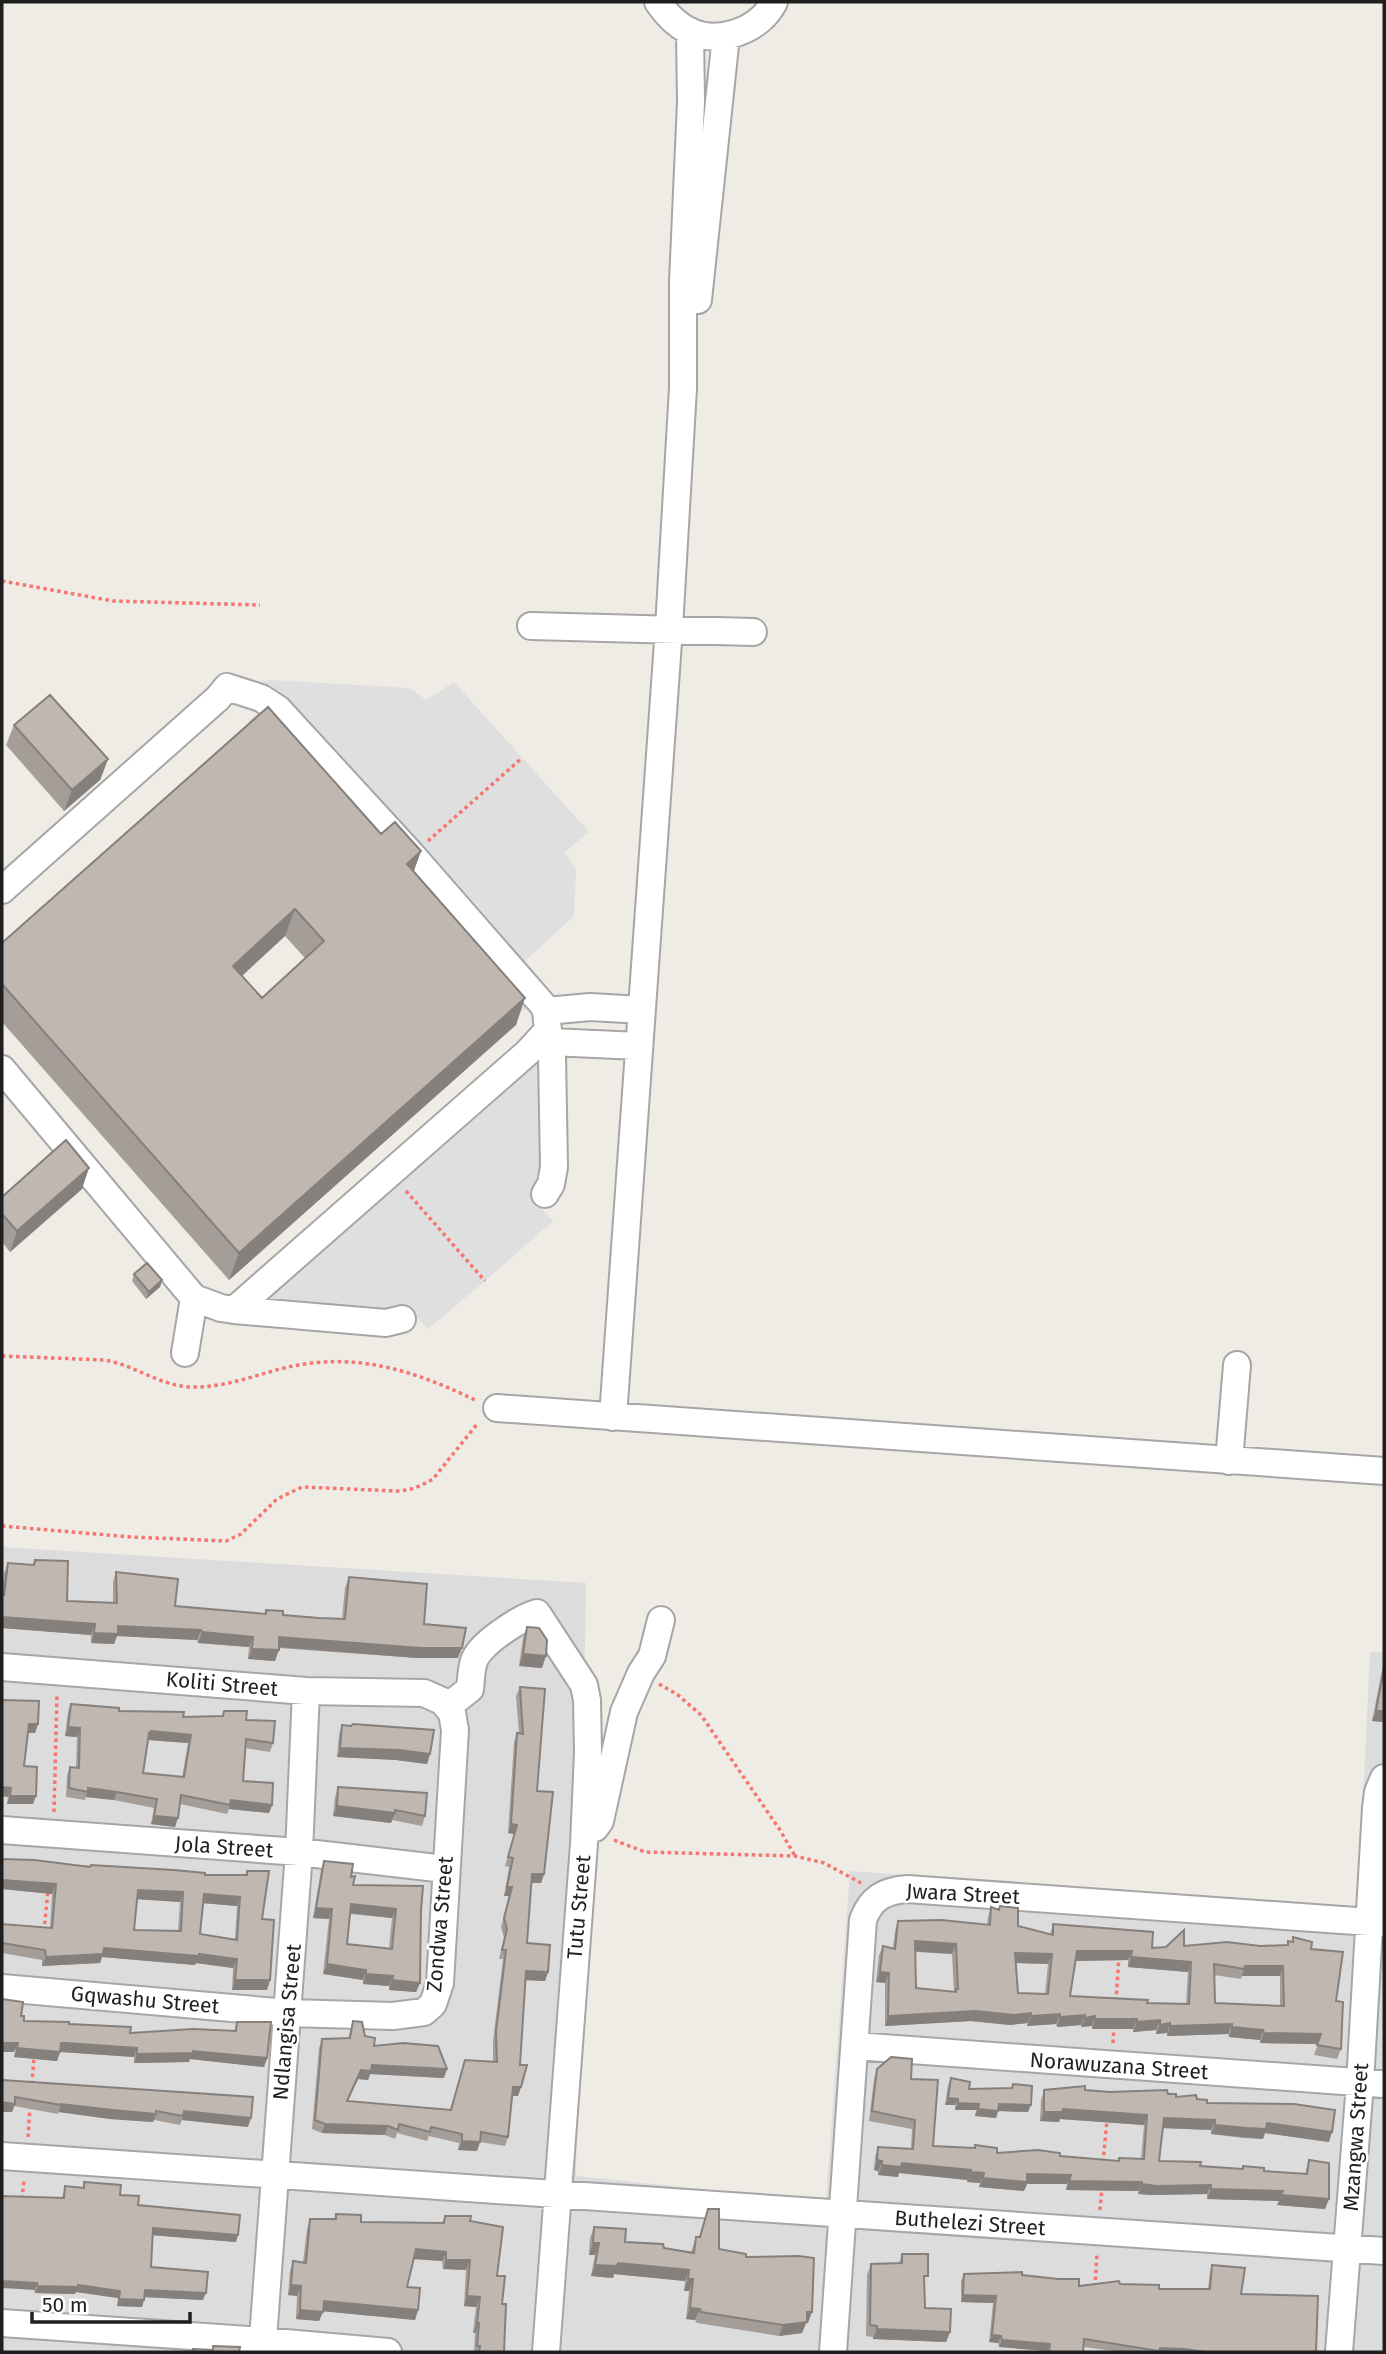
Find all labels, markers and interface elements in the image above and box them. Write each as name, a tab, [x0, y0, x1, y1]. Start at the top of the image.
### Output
street label: Koliti Street	[165, 1666, 280, 1702]
street label: Jola Street	[174, 1831, 275, 1863]
street label: Tutu Street	[561, 1853, 597, 1960]
street label: Zondwa Street	[421, 1855, 459, 1993]
street label: Jwara Street	[905, 1878, 1021, 1910]
street label: Ndlangisa Street	[267, 1942, 307, 2101]
street label: Gqwashu Street	[70, 1981, 221, 2019]
street label: Norawuzana Street	[1029, 2047, 1210, 2085]
street label: Mzangwa Street	[1338, 2062, 1374, 2212]
street label: Buthelezi Street	[894, 2205, 1047, 2241]
scale bar	[32, 2280, 189, 2324]
text: 50 m	[42, 2292, 88, 2318]

